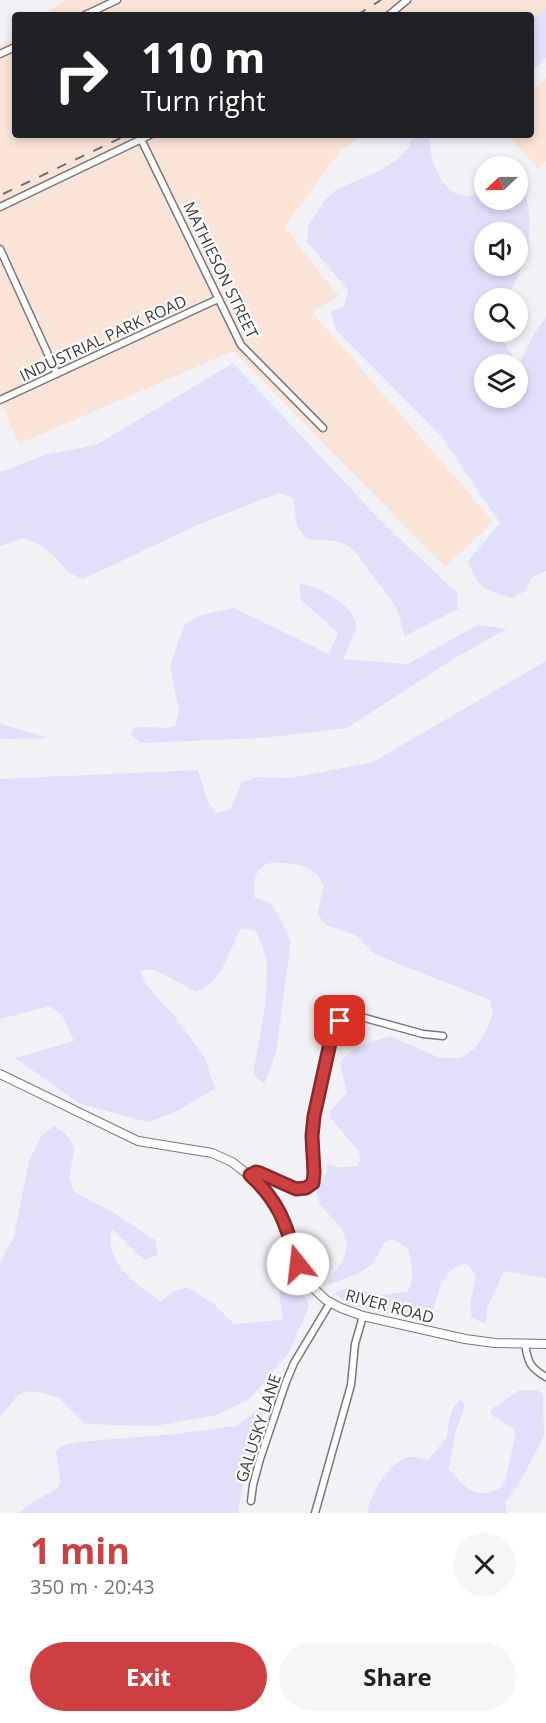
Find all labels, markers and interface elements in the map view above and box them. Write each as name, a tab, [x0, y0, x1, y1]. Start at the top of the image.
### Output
text: 110 m	[141, 28, 265, 85]
icon: right	[42, 36, 120, 114]
text: Turn right	[141, 82, 266, 119]
north arrow	[474, 156, 528, 210]
map controls	[474, 156, 528, 408]
street label: MATHIESON STREET	[178, 198, 264, 342]
button: sound	[474, 222, 528, 276]
button: search	[474, 288, 528, 342]
street label: INDUSTRIAL PARK ROAD	[16, 290, 190, 386]
button: layers	[474, 354, 528, 408]
pin	[314, 995, 365, 1046]
icon: arrive	[323, 1004, 356, 1037]
position arrow	[266, 1232, 330, 1296]
street label: RIVER ROAD	[343, 1284, 437, 1328]
street label: GALUSKY LANE	[230, 1371, 286, 1485]
text: 1 min	[30, 1526, 130, 1575]
button: close	[453, 1533, 516, 1596]
text: 350 m · 20:43	[30, 1573, 155, 1600]
button: Exit	[30, 1642, 267, 1711]
button: Share	[279, 1642, 516, 1711]

